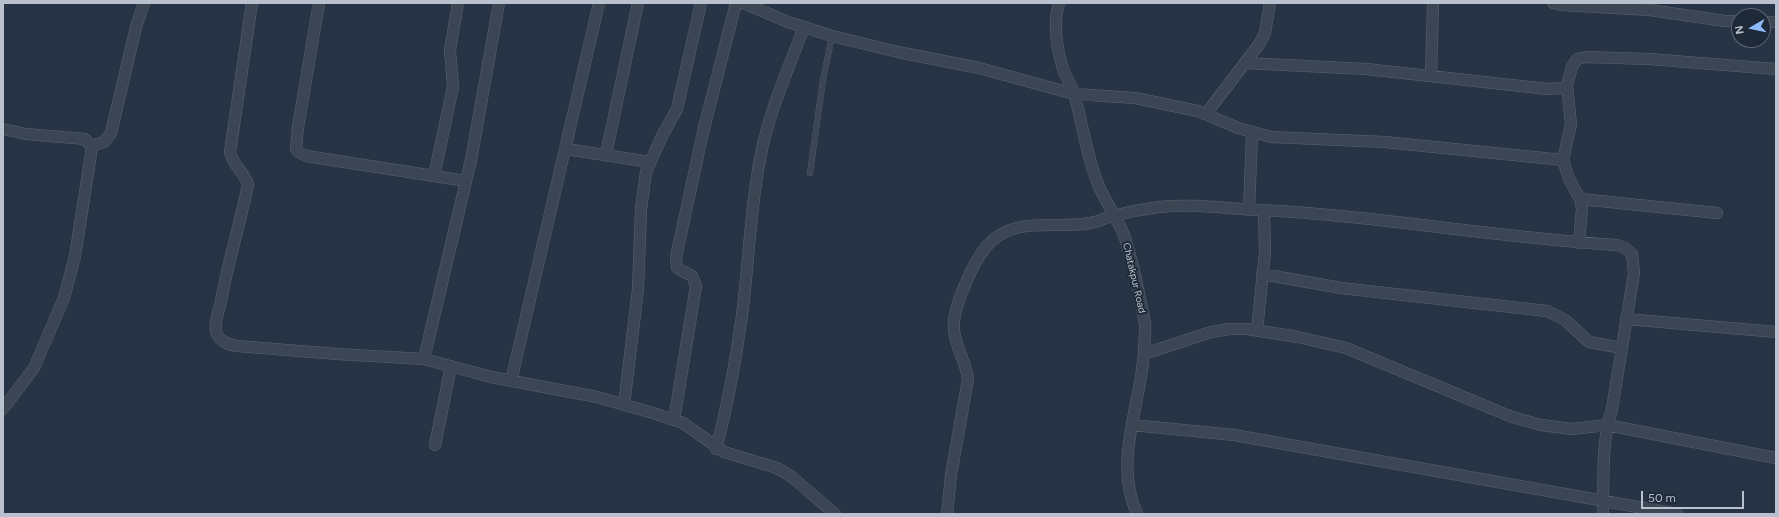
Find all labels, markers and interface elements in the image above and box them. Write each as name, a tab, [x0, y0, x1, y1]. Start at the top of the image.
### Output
north arrow	[1731, 8, 1771, 48]
text: N	[1733, 25, 1747, 35]
street label: Chatakpur Road	[1120, 242, 1148, 314]
scale bar	[1643, 483, 1746, 509]
text: 50 m	[1648, 491, 1676, 505]

